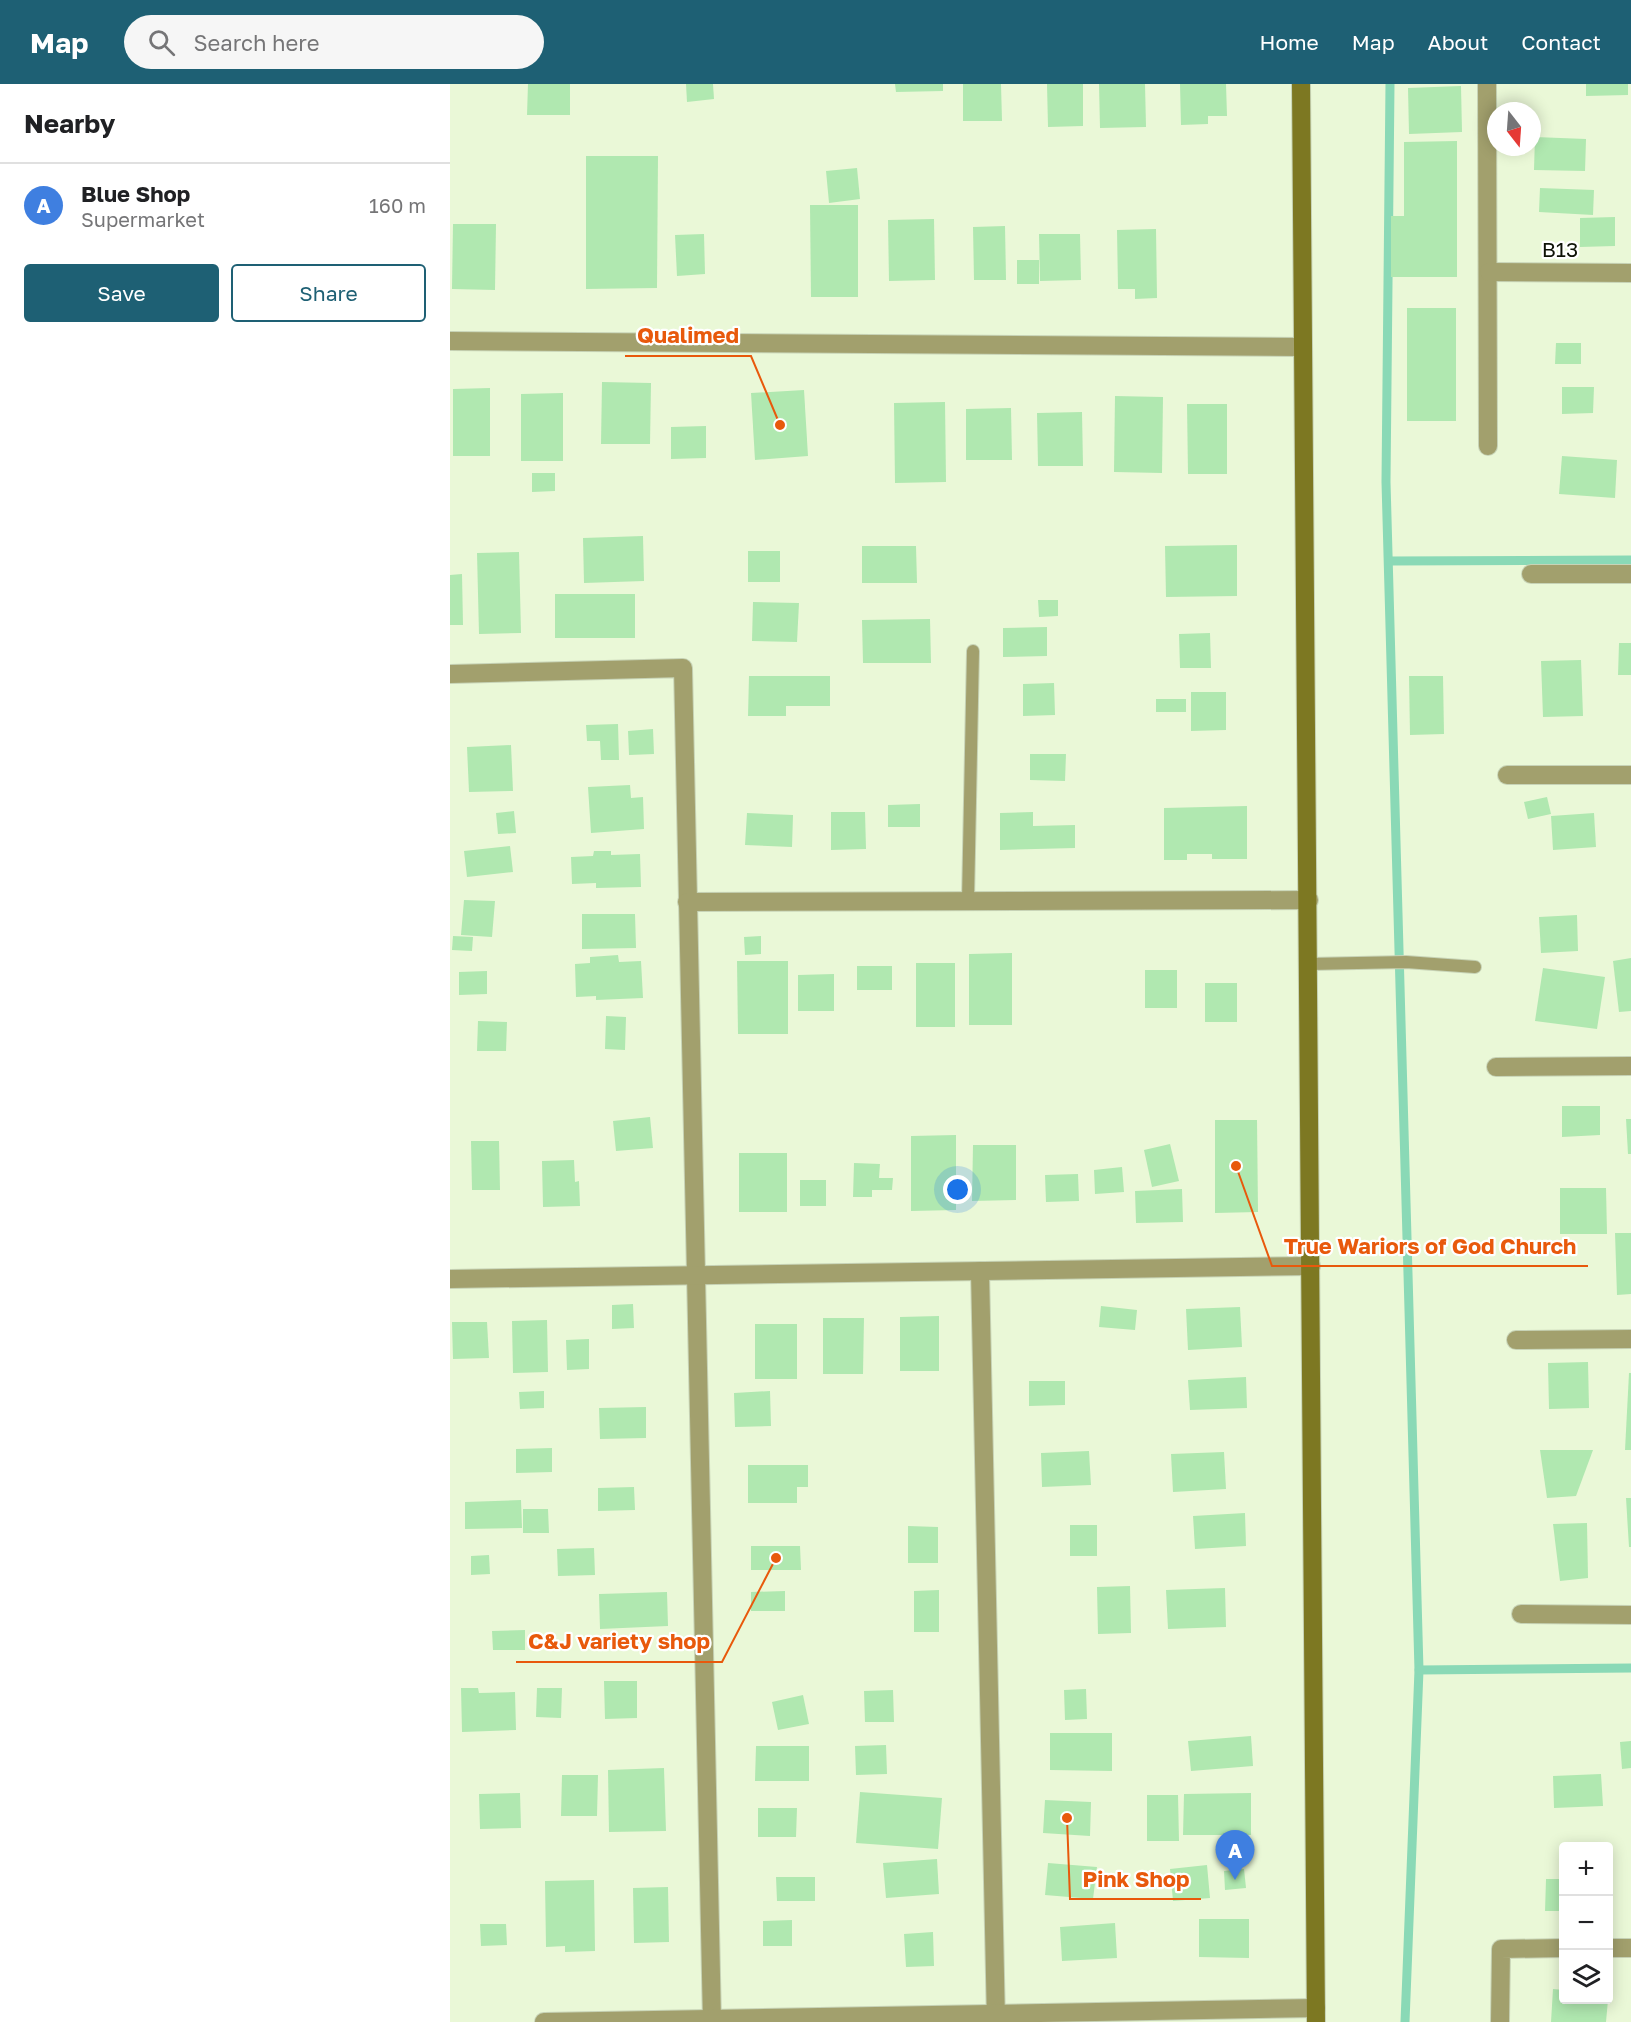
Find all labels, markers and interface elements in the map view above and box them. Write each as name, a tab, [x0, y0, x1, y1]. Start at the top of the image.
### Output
search box	[124, 15, 544, 69]
text: Map	[30, 26, 88, 59]
icon: search	[145, 26, 178, 59]
text: Search here	[193, 29, 319, 56]
text: Home	[1259, 29, 1319, 55]
text: Map	[1352, 29, 1395, 55]
text: About	[1428, 29, 1488, 55]
text: Contact	[1521, 29, 1601, 55]
north arrow	[1487, 102, 1541, 156]
text: Nearby	[24, 108, 115, 139]
text: Blue Shop	[81, 180, 190, 207]
text: A	[36, 193, 51, 217]
text: 160 m	[369, 193, 426, 217]
text: Supermarket	[81, 207, 205, 231]
street label: B13	[1542, 236, 1578, 262]
button: Save	[24, 264, 219, 322]
button: Share	[231, 264, 426, 322]
callout: Qualimed	[625, 316, 751, 356]
text: Qualimed	[637, 321, 739, 348]
your location	[943, 1175, 972, 1204]
callout: True Wariors of God Church	[1272, 1226, 1588, 1266]
text: True Wariors of God Church	[1284, 1232, 1576, 1259]
callout: C&J variety shop	[516, 1622, 722, 1662]
text: C&J variety shop	[528, 1627, 710, 1654]
pin: A	[1216, 1830, 1254, 1880]
map controls	[1559, 1842, 1613, 2004]
button: +	[1559, 1842, 1613, 1896]
callout: Pink Shop	[1070, 1859, 1201, 1899]
text: Pink Shop	[1082, 1865, 1190, 1892]
button: −	[1559, 1896, 1613, 1950]
button: layers	[1559, 1950, 1613, 2004]

